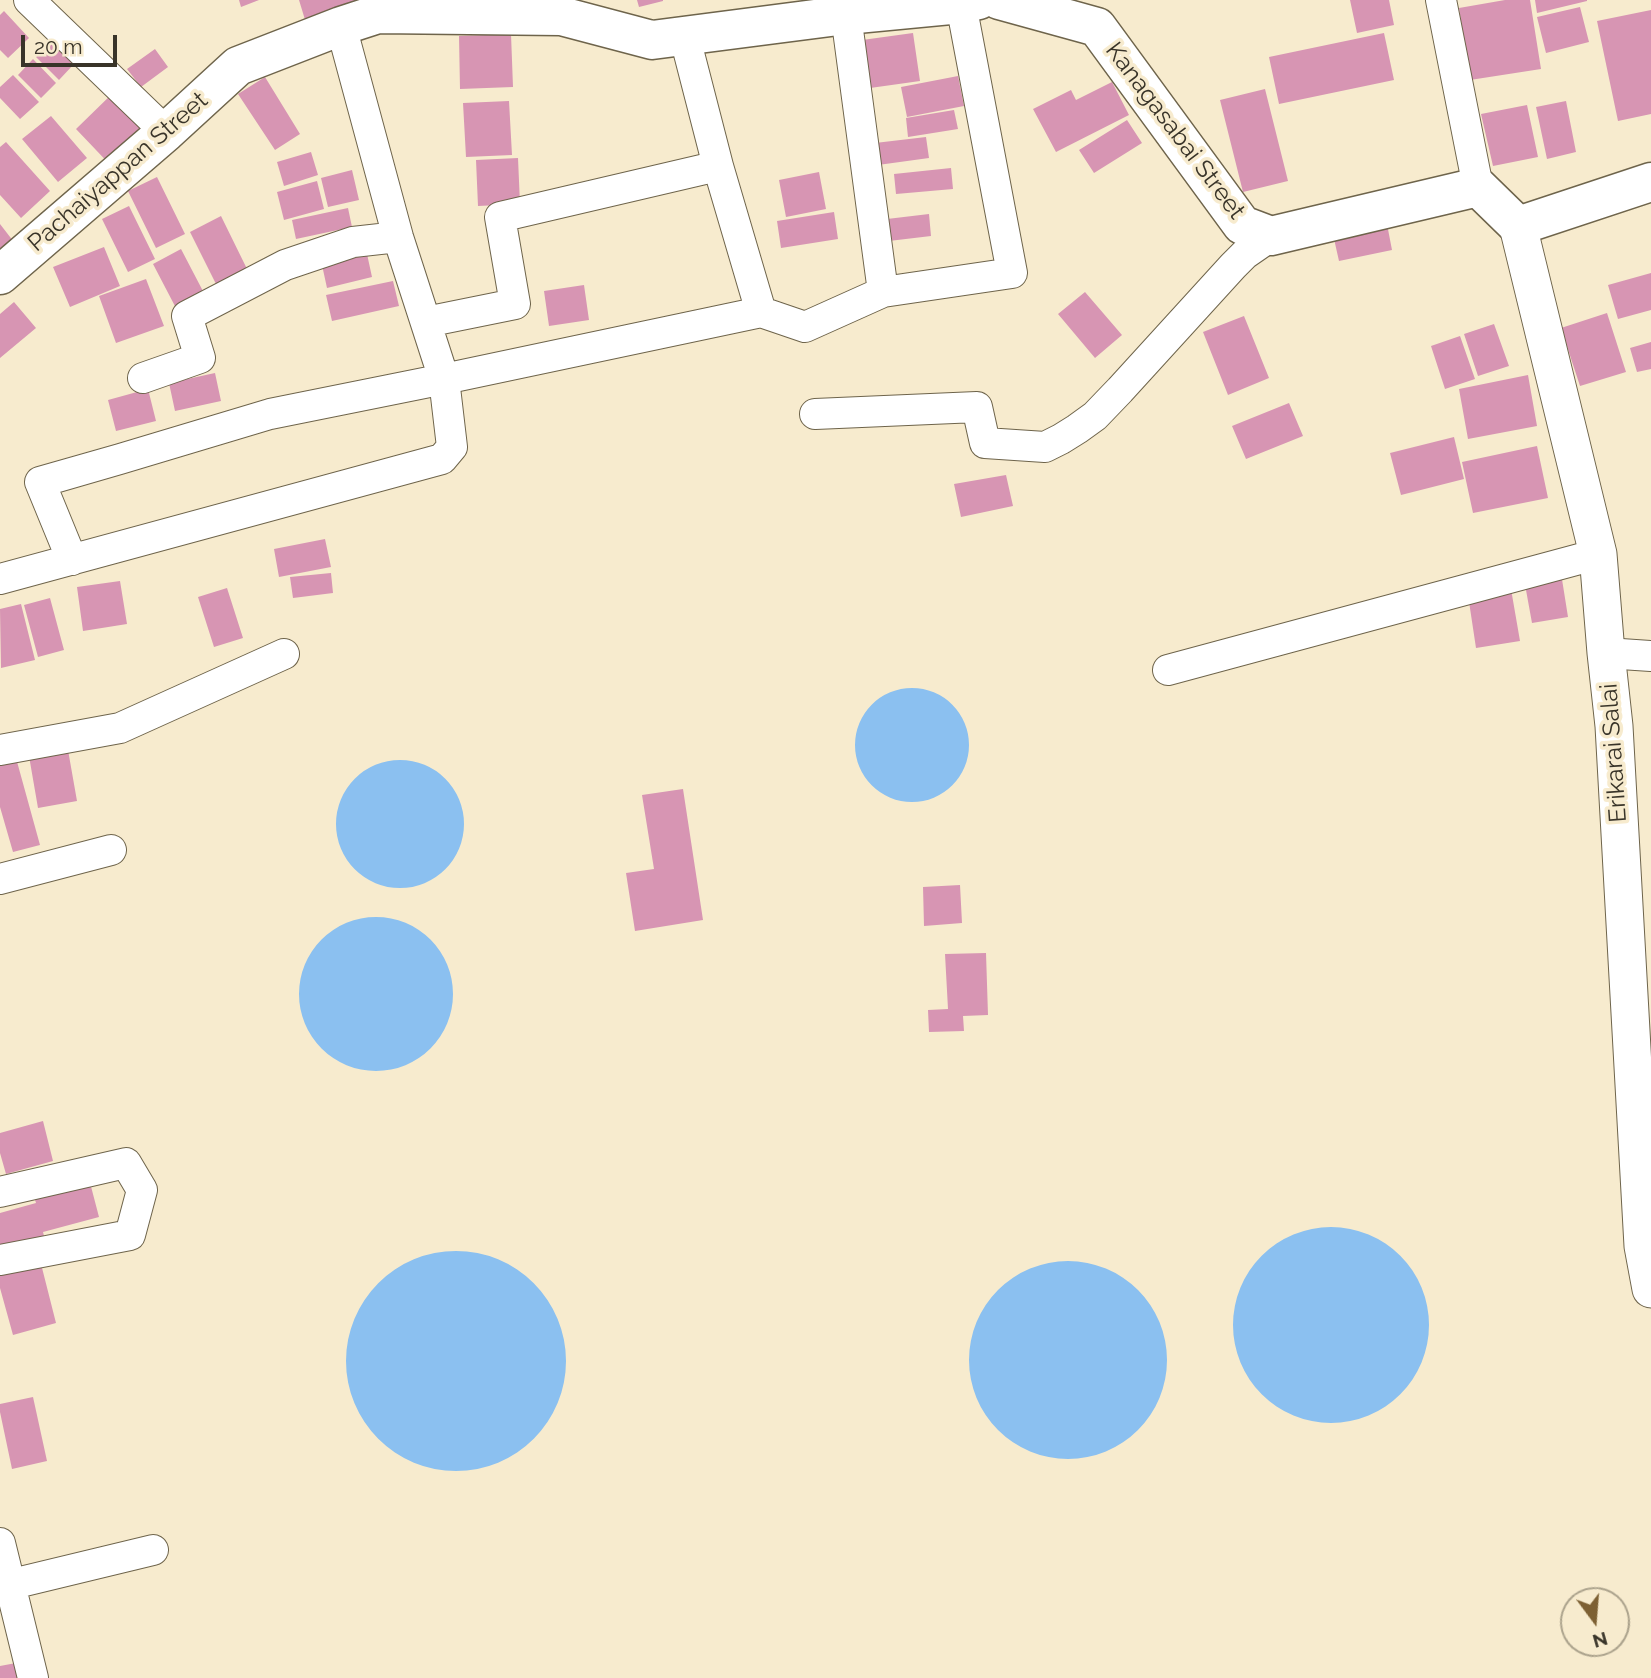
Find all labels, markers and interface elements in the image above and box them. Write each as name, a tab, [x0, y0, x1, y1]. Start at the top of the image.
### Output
scale bar	[24, 21, 121, 65]
text: 20 m	[34, 34, 82, 59]
street label: Kanagasabai Street	[1099, 37, 1251, 225]
street label: Pachaiyappan Street	[22, 86, 214, 258]
street label: Erikarai Salai	[1595, 683, 1633, 823]
north arrow	[1560, 1587, 1630, 1657]
text: N	[1590, 1628, 1610, 1653]

